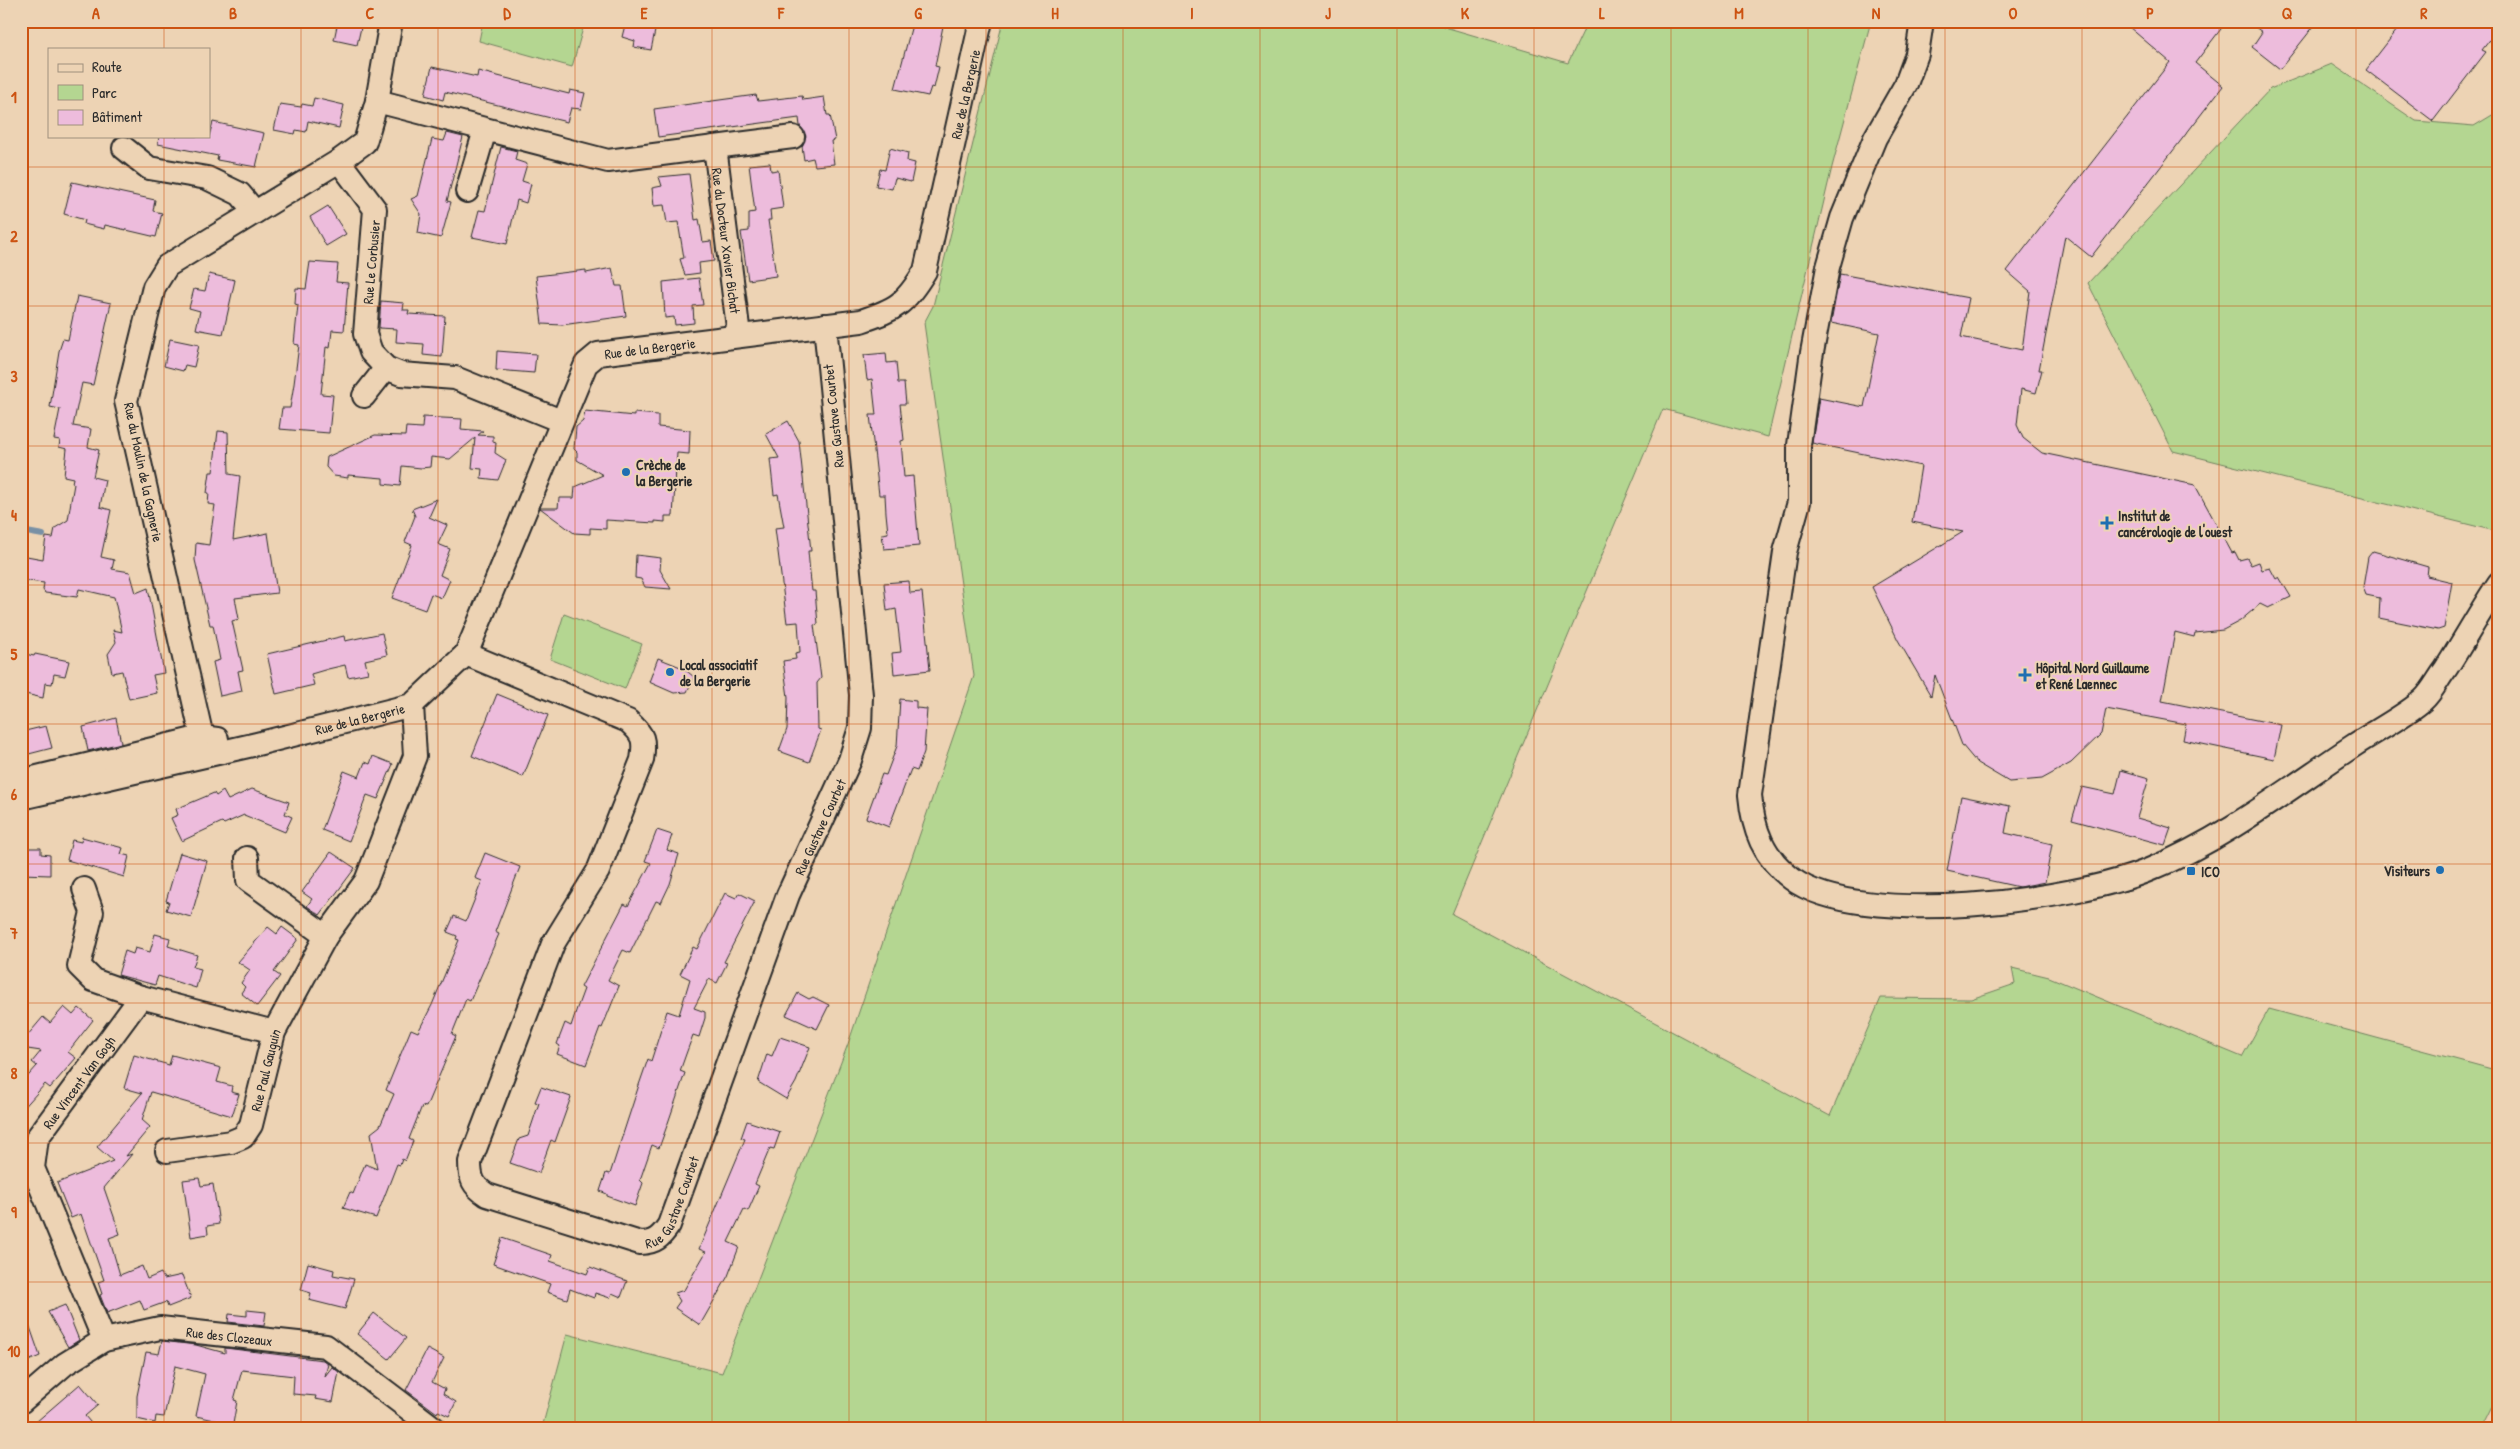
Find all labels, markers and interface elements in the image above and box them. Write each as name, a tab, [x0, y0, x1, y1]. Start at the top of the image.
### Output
text: A	[92, 2, 100, 24]
text: B	[229, 2, 237, 24]
text: C	[366, 2, 375, 24]
text: D	[503, 2, 511, 24]
text: E	[640, 2, 648, 24]
text: F	[777, 2, 785, 24]
text: G	[914, 2, 922, 24]
text: H	[1051, 2, 1059, 24]
text: I	[1190, 2, 1194, 24]
text: J	[1325, 2, 1331, 24]
text: K	[1461, 2, 1470, 24]
text: L	[1599, 2, 1605, 24]
text: M	[1734, 2, 1744, 24]
text: N	[1872, 2, 1881, 24]
text: O	[2009, 2, 2018, 24]
text: P	[2146, 2, 2154, 24]
text: Q	[2282, 2, 2292, 24]
text: R	[2420, 2, 2428, 24]
street label: Rue de la Bergerie	[945, 47, 984, 141]
legend	[48, 48, 210, 138]
text: Route	[92, 56, 122, 77]
text: Parc	[92, 82, 117, 103]
text: 1	[11, 86, 17, 108]
text: Bâtiment	[92, 106, 143, 127]
street label: Rue du Docteur Xavier Bichat	[708, 167, 746, 315]
street label: Rue Le Corbusier	[358, 219, 384, 305]
text: 2	[10, 225, 18, 247]
street label: Rue de la Bergerie	[603, 332, 697, 363]
street label: Rue Gustave Courbet	[818, 363, 848, 469]
text: 3	[10, 365, 18, 387]
street label: Rue du Moulin de la Gagnerie	[119, 401, 168, 544]
place label: Crèche de la Bergerie	[636, 455, 693, 492]
marker: Crèche de la Bergerie	[620, 466, 632, 478]
text: 4	[11, 504, 17, 526]
place label: Institut de cancérologie de l'ouest	[2118, 506, 2233, 543]
marker: Institut de cancérologie de l'ouest	[2100, 516, 2114, 530]
text: 5	[11, 643, 18, 665]
place label: Local associatif de la Bergerie	[680, 655, 759, 692]
place label: Hôpital Nord Guillaume et René Laennec	[2036, 658, 2150, 693]
marker: Local associatif de la Bergerie	[664, 666, 676, 678]
marker: Hôpital Nord Guillaume et René Laennec	[2018, 668, 2032, 682]
street label: Rue de la Bergerie	[313, 698, 407, 739]
street label: Rue Gustave Courbet	[789, 775, 850, 878]
text: 6	[11, 783, 18, 805]
place label: Visiteurs	[2384, 861, 2431, 880]
place label: ICO	[2201, 862, 2220, 881]
marker: Visiteurs	[2434, 864, 2446, 876]
marker: ICO	[2185, 865, 2197, 877]
text: 7	[9, 922, 18, 944]
street label: Rue Paul Gauguin	[245, 1024, 284, 1113]
street label: Rue Vincent Van Gogh	[38, 1032, 119, 1132]
text: 8	[11, 1062, 18, 1084]
street label: Rue Gustave Courbet	[643, 1153, 703, 1252]
text: 9	[11, 1201, 17, 1223]
street label: Rue des Clozeaux	[185, 1321, 273, 1350]
text: 10	[8, 1340, 20, 1362]

